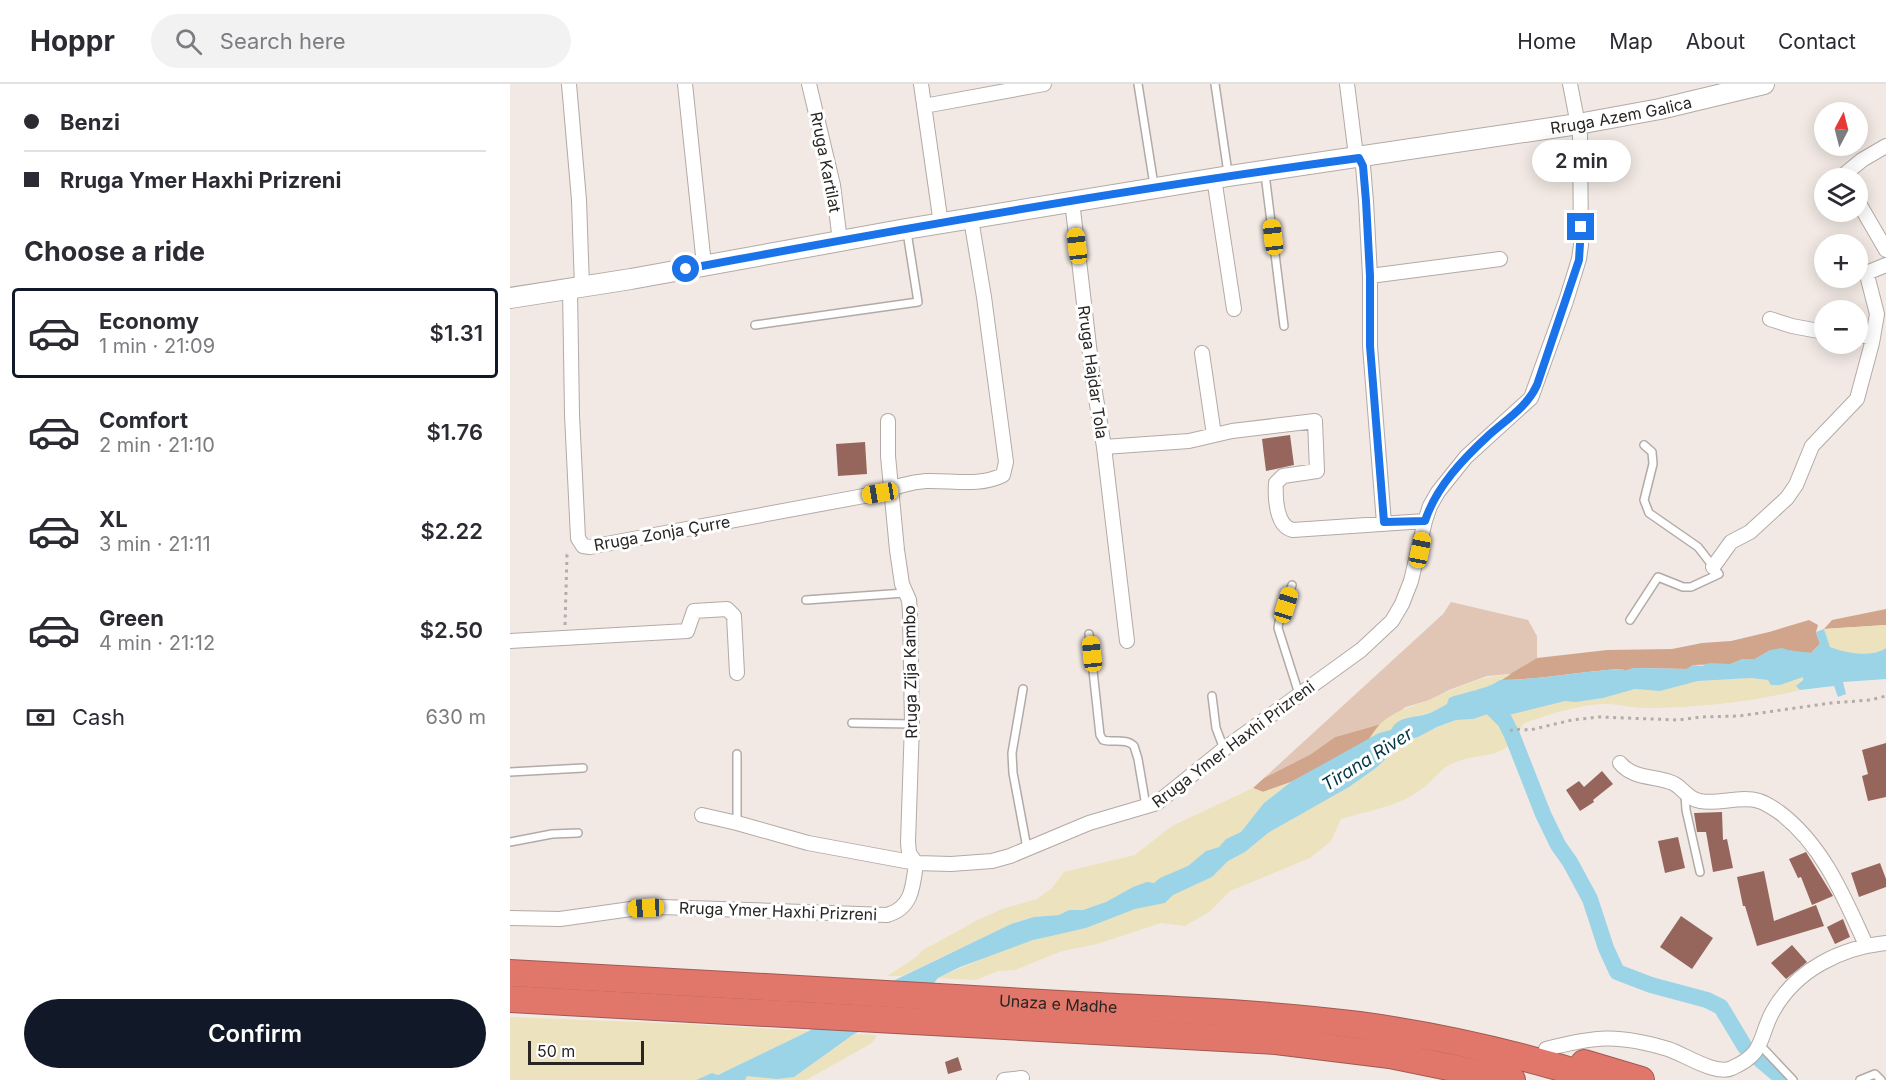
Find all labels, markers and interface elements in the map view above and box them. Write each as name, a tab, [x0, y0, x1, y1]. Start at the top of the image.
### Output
search box	[151, 14, 571, 68]
text: Hoppr	[30, 24, 115, 58]
icon: search	[172, 25, 205, 58]
text: Search here	[220, 28, 346, 54]
text: Home	[1517, 29, 1576, 54]
text: Map	[1609, 29, 1653, 54]
text: About	[1686, 29, 1745, 54]
text: Contact	[1778, 29, 1856, 54]
street label: Rruga Azem Galica	[1549, 92, 1694, 138]
north arrow	[1814, 102, 1868, 156]
map controls	[1814, 102, 1868, 354]
text: Benzi	[60, 109, 120, 135]
street label: Rruga Kartilat	[806, 110, 846, 214]
callout: 2 min	[1532, 140, 1630, 182]
text: 2 min	[1555, 149, 1608, 173]
text: Rruga Ymer Haxhi Prizreni	[60, 167, 342, 193]
button: layers	[1814, 168, 1868, 222]
route end	[1567, 213, 1594, 240]
car	[1262, 218, 1284, 256]
car	[1066, 227, 1088, 265]
button: +	[1814, 234, 1868, 288]
text: Choose a ride	[24, 235, 205, 268]
route start	[672, 255, 699, 282]
button: −	[1814, 300, 1868, 354]
street label: Rruga Hajdar Tola	[1074, 304, 1112, 440]
icon: car	[27, 306, 81, 360]
text: Economy	[99, 308, 199, 334]
text: $1.31	[430, 320, 483, 346]
text: 1 min · 21:09	[99, 334, 215, 358]
icon: car	[27, 405, 81, 459]
text: Comfort	[99, 407, 188, 433]
text: $1.76	[426, 419, 483, 445]
text: 2 min · 21:10	[99, 433, 215, 457]
car	[861, 481, 899, 505]
icon: car	[27, 504, 81, 558]
text: XL	[99, 506, 128, 532]
street label: Rruga Zonja Çurre	[592, 511, 732, 555]
text: $2.22	[421, 518, 483, 544]
car	[1408, 531, 1432, 569]
text: 3 min · 21:11	[99, 532, 211, 556]
car	[1272, 585, 1300, 625]
icon: car	[27, 603, 81, 657]
text: Green	[99, 605, 164, 631]
street label: Rruga Zija Kambo	[899, 605, 921, 739]
text: $2.50	[420, 617, 483, 643]
text: 4 min · 21:12	[99, 631, 215, 655]
car	[1081, 635, 1103, 673]
street label: Rruga Ymer Haxhi Prizreni	[1148, 676, 1318, 812]
icon: cash	[24, 701, 57, 734]
text: Cash	[72, 704, 125, 730]
text: 630 m	[425, 705, 486, 729]
water label: Tirana River	[1318, 722, 1417, 795]
car	[628, 898, 664, 918]
street label: Rruga Ymer Haxhi Prizreni	[679, 898, 877, 924]
street label: Unaza e Madhe	[998, 990, 1118, 1017]
button: Confirm	[24, 999, 486, 1068]
scale bar	[528, 1038, 644, 1066]
text: 50 m	[537, 1041, 575, 1061]

